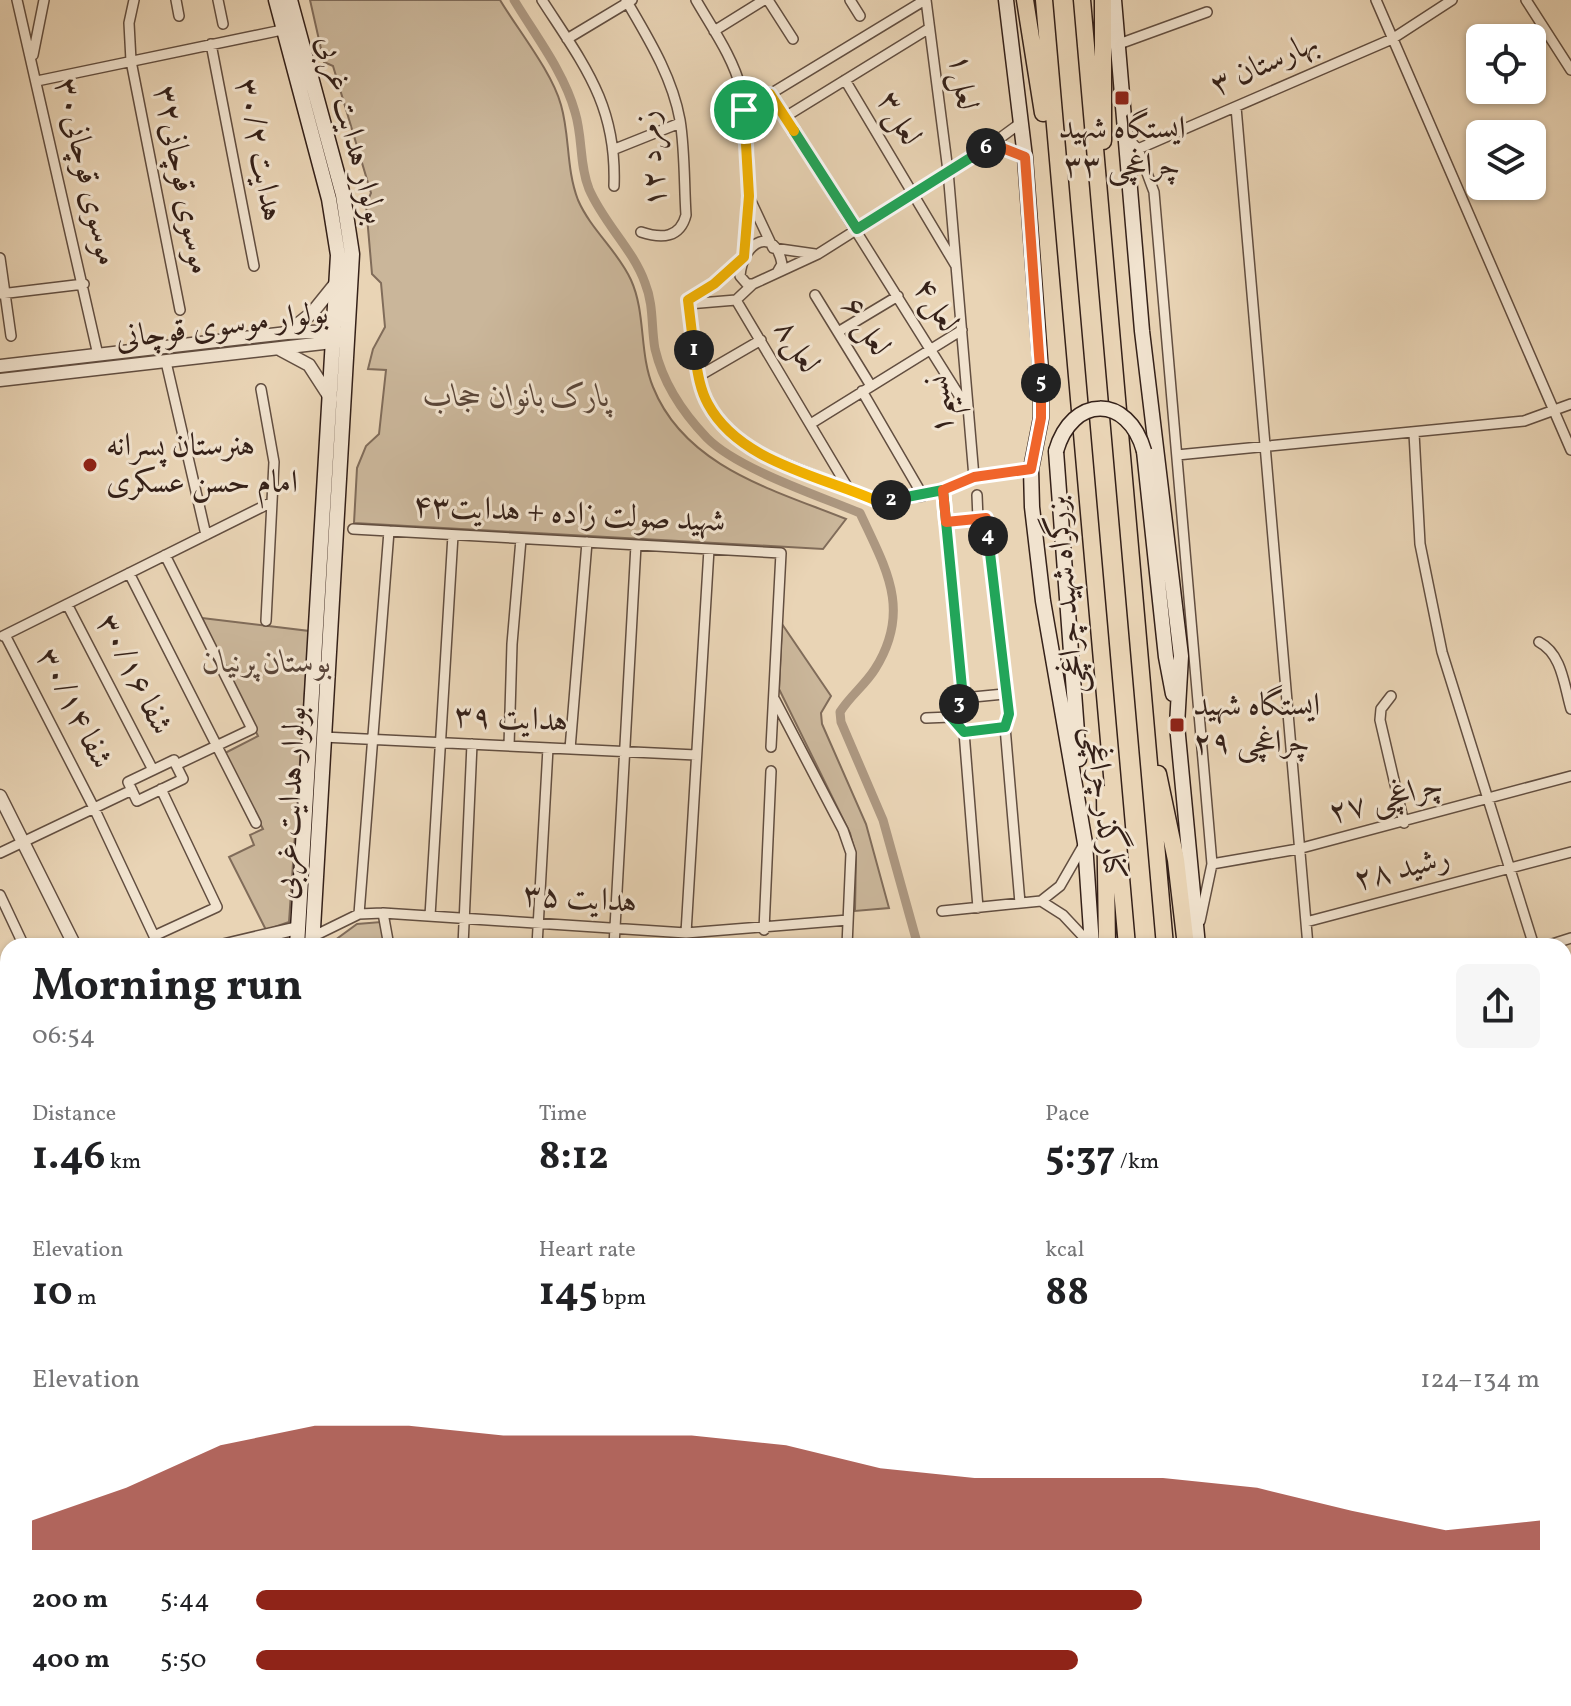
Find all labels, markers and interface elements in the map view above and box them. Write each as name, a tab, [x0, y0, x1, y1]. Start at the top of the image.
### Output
street label: بهارستان ۳	[1204, 22, 1326, 108]
map controls	[1466, 24, 1546, 200]
button: locate	[1466, 24, 1546, 104]
street label: بولوار هدایت غربی	[304, 31, 396, 229]
street label: لعل۱	[936, 51, 988, 113]
street label: موسوی قوچانی۳۰	[42, 74, 128, 270]
street label: هدایت ۳۰/۲	[223, 75, 293, 225]
pin	[710, 76, 778, 144]
street label: موسوی قوچانی۳۲	[141, 82, 221, 278]
street label: لعل۳	[865, 83, 931, 155]
icon: arrive	[722, 88, 766, 132]
marker: ایستگاه شهید چراغچی ۳۳	[1113, 89, 1131, 107]
place label: ایستگاه شهید چراغچی ۳۳	[1058, 107, 1186, 189]
street label: زمرد ۱۲	[627, 109, 679, 209]
button: layers	[1466, 120, 1546, 200]
pin: 6	[966, 128, 1006, 168]
text: 6	[980, 132, 992, 163]
street label: لعل۴	[901, 270, 969, 342]
street label: لعل ۶	[830, 289, 900, 365]
street label: بولوار موسوی قوچانی	[113, 292, 331, 362]
street label: لعل۸	[762, 311, 830, 383]
pin: 1	[674, 330, 714, 370]
text: 1	[690, 334, 698, 365]
pin: 5	[1021, 363, 1061, 403]
text: 5	[1036, 367, 1046, 398]
street label: نسیم۱	[918, 373, 973, 436]
park label: پارک بانوان حجاب	[424, 376, 613, 420]
place label: هنرستان پسرانه امام حسن عسکری	[106, 425, 298, 509]
marker: هنرستان پسرانه امام حسن عسکری	[81, 456, 99, 474]
pin: 2	[871, 480, 911, 520]
text: 2	[885, 484, 897, 515]
street label: شهید صولت زاده + هدایت۴۳	[412, 485, 726, 545]
street label: بزرگراه شهید چراغچی	[1034, 494, 1098, 696]
pin: 4	[968, 516, 1008, 556]
text: 4	[981, 520, 995, 551]
street label: شفا ۳۰/۱۶	[84, 607, 182, 743]
street label: شفا ۳۰/۱۴	[24, 641, 122, 777]
park label: بوستان پرنیان	[202, 642, 332, 686]
pin: 3	[939, 684, 979, 724]
place label: ایستگاه شهید چراغچی ۲۹	[1193, 684, 1320, 766]
text: 3	[953, 688, 965, 719]
street label: هدایت ۳۹	[453, 695, 569, 745]
street label: بولوار هدایت غربی	[265, 705, 319, 901]
marker: ایستگاه شهید چراغچی ۲۹	[1168, 716, 1186, 734]
street label: کنارگذر چراغچی	[1070, 723, 1139, 883]
street label: چراغچی ۲۷	[1324, 764, 1448, 836]
street label: رشید ۲۸	[1349, 837, 1455, 903]
street label: هدایت ۳۵	[521, 874, 639, 926]
text: Morning run	[32, 957, 303, 1018]
button: share	[1456, 964, 1540, 1048]
text: 06:54	[32, 1018, 95, 1054]
text: Distance	[32, 1099, 116, 1130]
text: Time	[539, 1099, 587, 1130]
text: Pace	[1045, 1099, 1089, 1130]
text: 1.46	[32, 1130, 105, 1186]
text: 8:12	[539, 1130, 609, 1186]
text: 5:37	[1045, 1130, 1115, 1186]
text: km	[105, 1147, 141, 1178]
text: /km	[1115, 1147, 1159, 1178]
text: Elevation	[32, 1235, 123, 1266]
text: Heart rate	[539, 1235, 636, 1266]
text: kcal	[1045, 1235, 1084, 1266]
text: 10	[32, 1266, 73, 1322]
text: 145	[539, 1266, 598, 1322]
text: 88	[1045, 1266, 1089, 1322]
text: m	[73, 1283, 97, 1314]
text: bpm	[598, 1283, 646, 1314]
text: Elevation	[32, 1362, 140, 1398]
text: 124–134 m	[1420, 1362, 1540, 1398]
text: 200 m	[32, 1582, 108, 1618]
text: 5:44	[160, 1582, 210, 1618]
text: 400 m	[32, 1642, 110, 1678]
text: 5:50	[160, 1642, 206, 1678]

